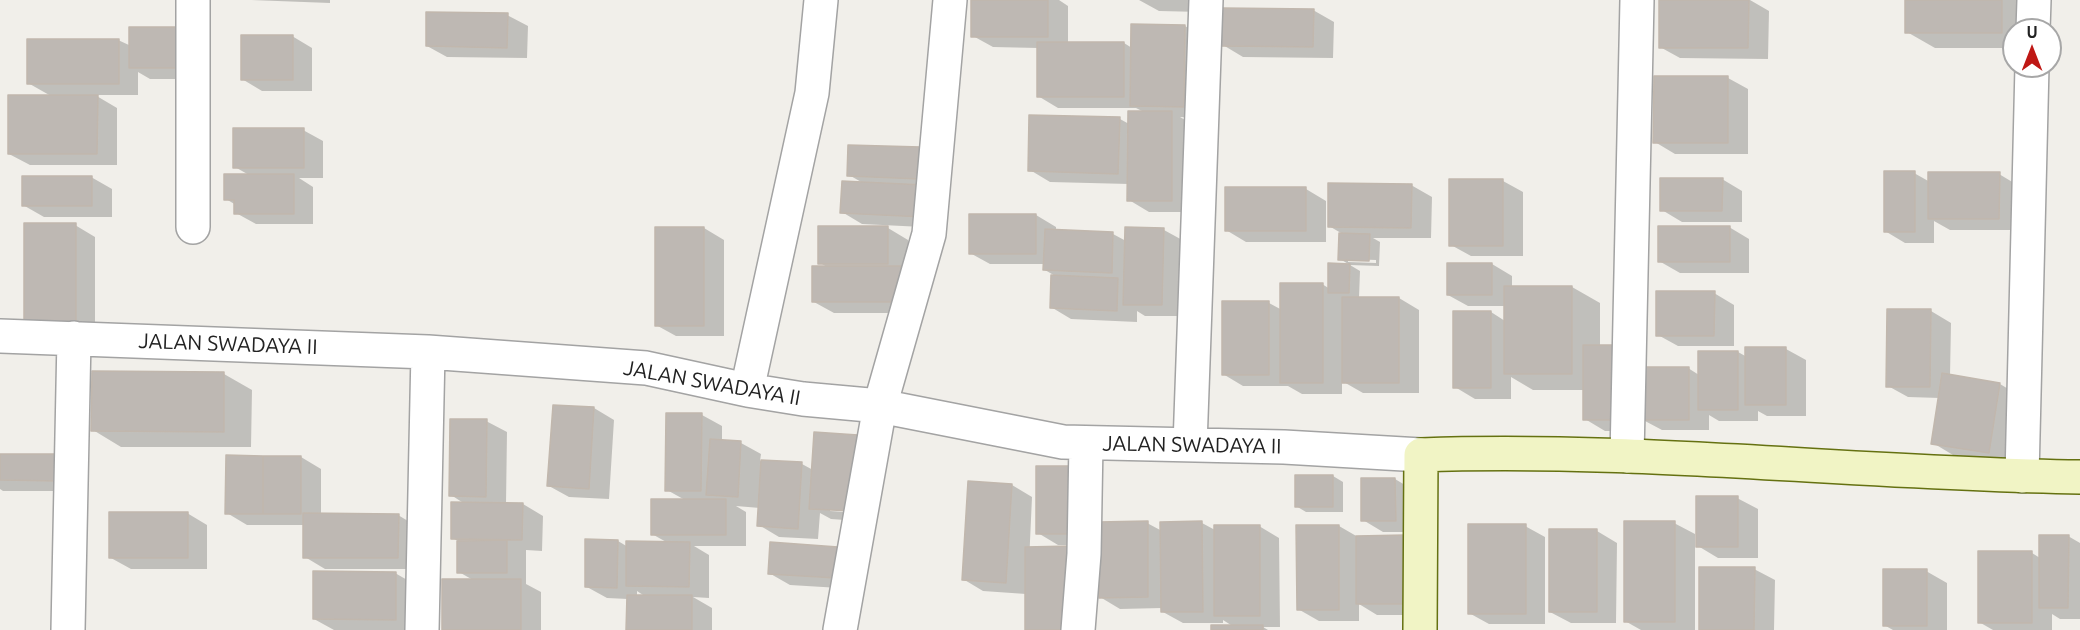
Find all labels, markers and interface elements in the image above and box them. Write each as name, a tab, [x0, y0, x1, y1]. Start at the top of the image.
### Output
north arrow	[2002, 18, 2062, 78]
text: U	[2026, 23, 2038, 41]
street label: JALAN SWADAYA II	[138, 328, 318, 360]
street label: JALAN SWADAYA II	[622, 355, 802, 411]
street label: JALAN SWADAYA II	[1102, 431, 1282, 459]

